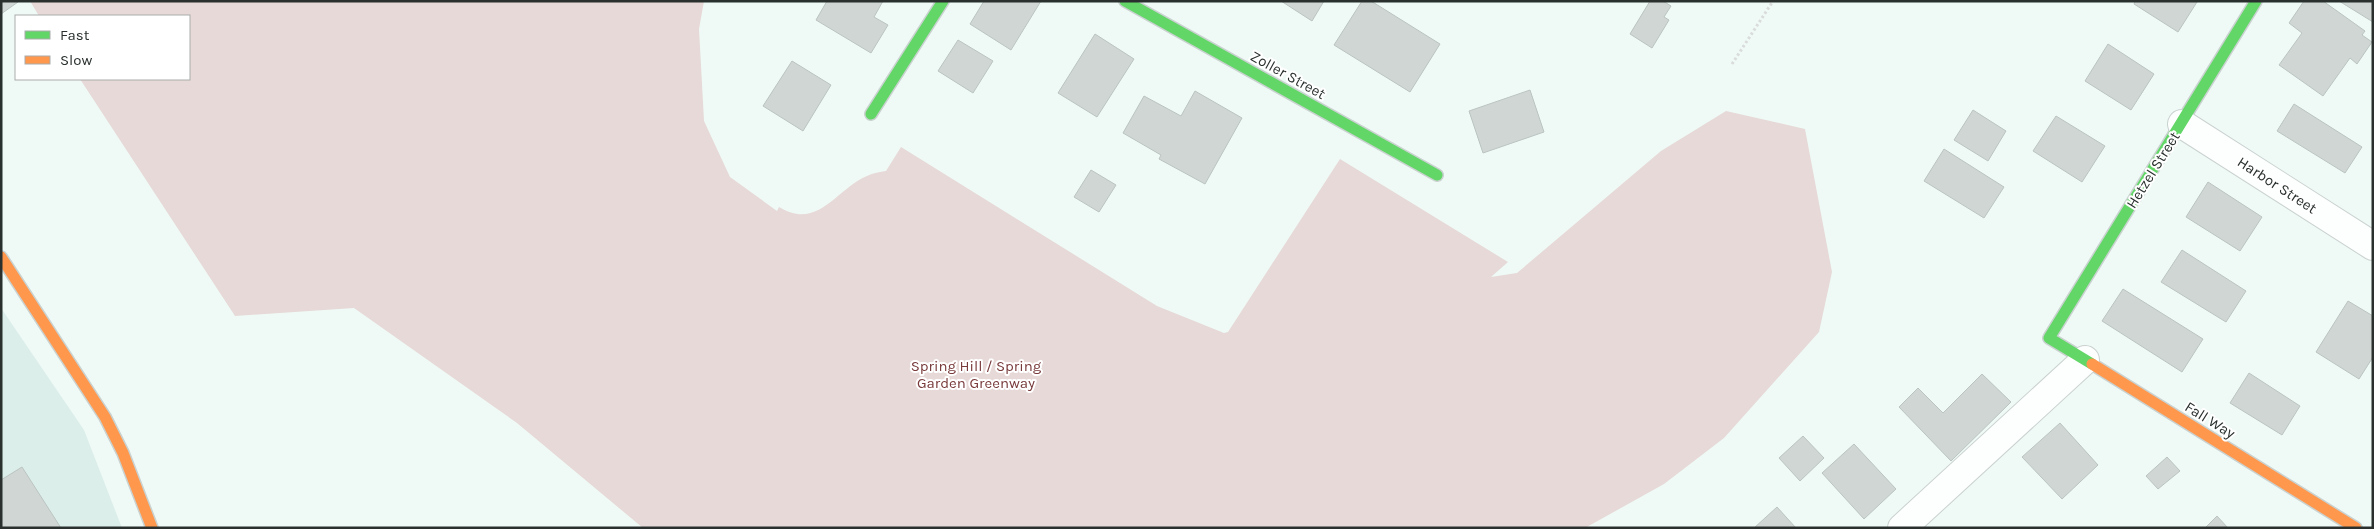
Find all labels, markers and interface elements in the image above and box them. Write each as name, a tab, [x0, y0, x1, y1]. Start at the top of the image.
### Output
legend	[15, 15, 190, 80]
text: Fast	[60, 26, 90, 44]
street label: Zoller Street	[1247, 47, 1329, 103]
text: Slow	[60, 51, 92, 69]
street label: Hetzel Street	[2122, 128, 2184, 212]
street label: Harbor Street	[2234, 153, 2320, 218]
park label: Spring Hill / Spring Garden Greenway	[911, 357, 1042, 392]
street label: Fall Way	[2182, 398, 2238, 442]

